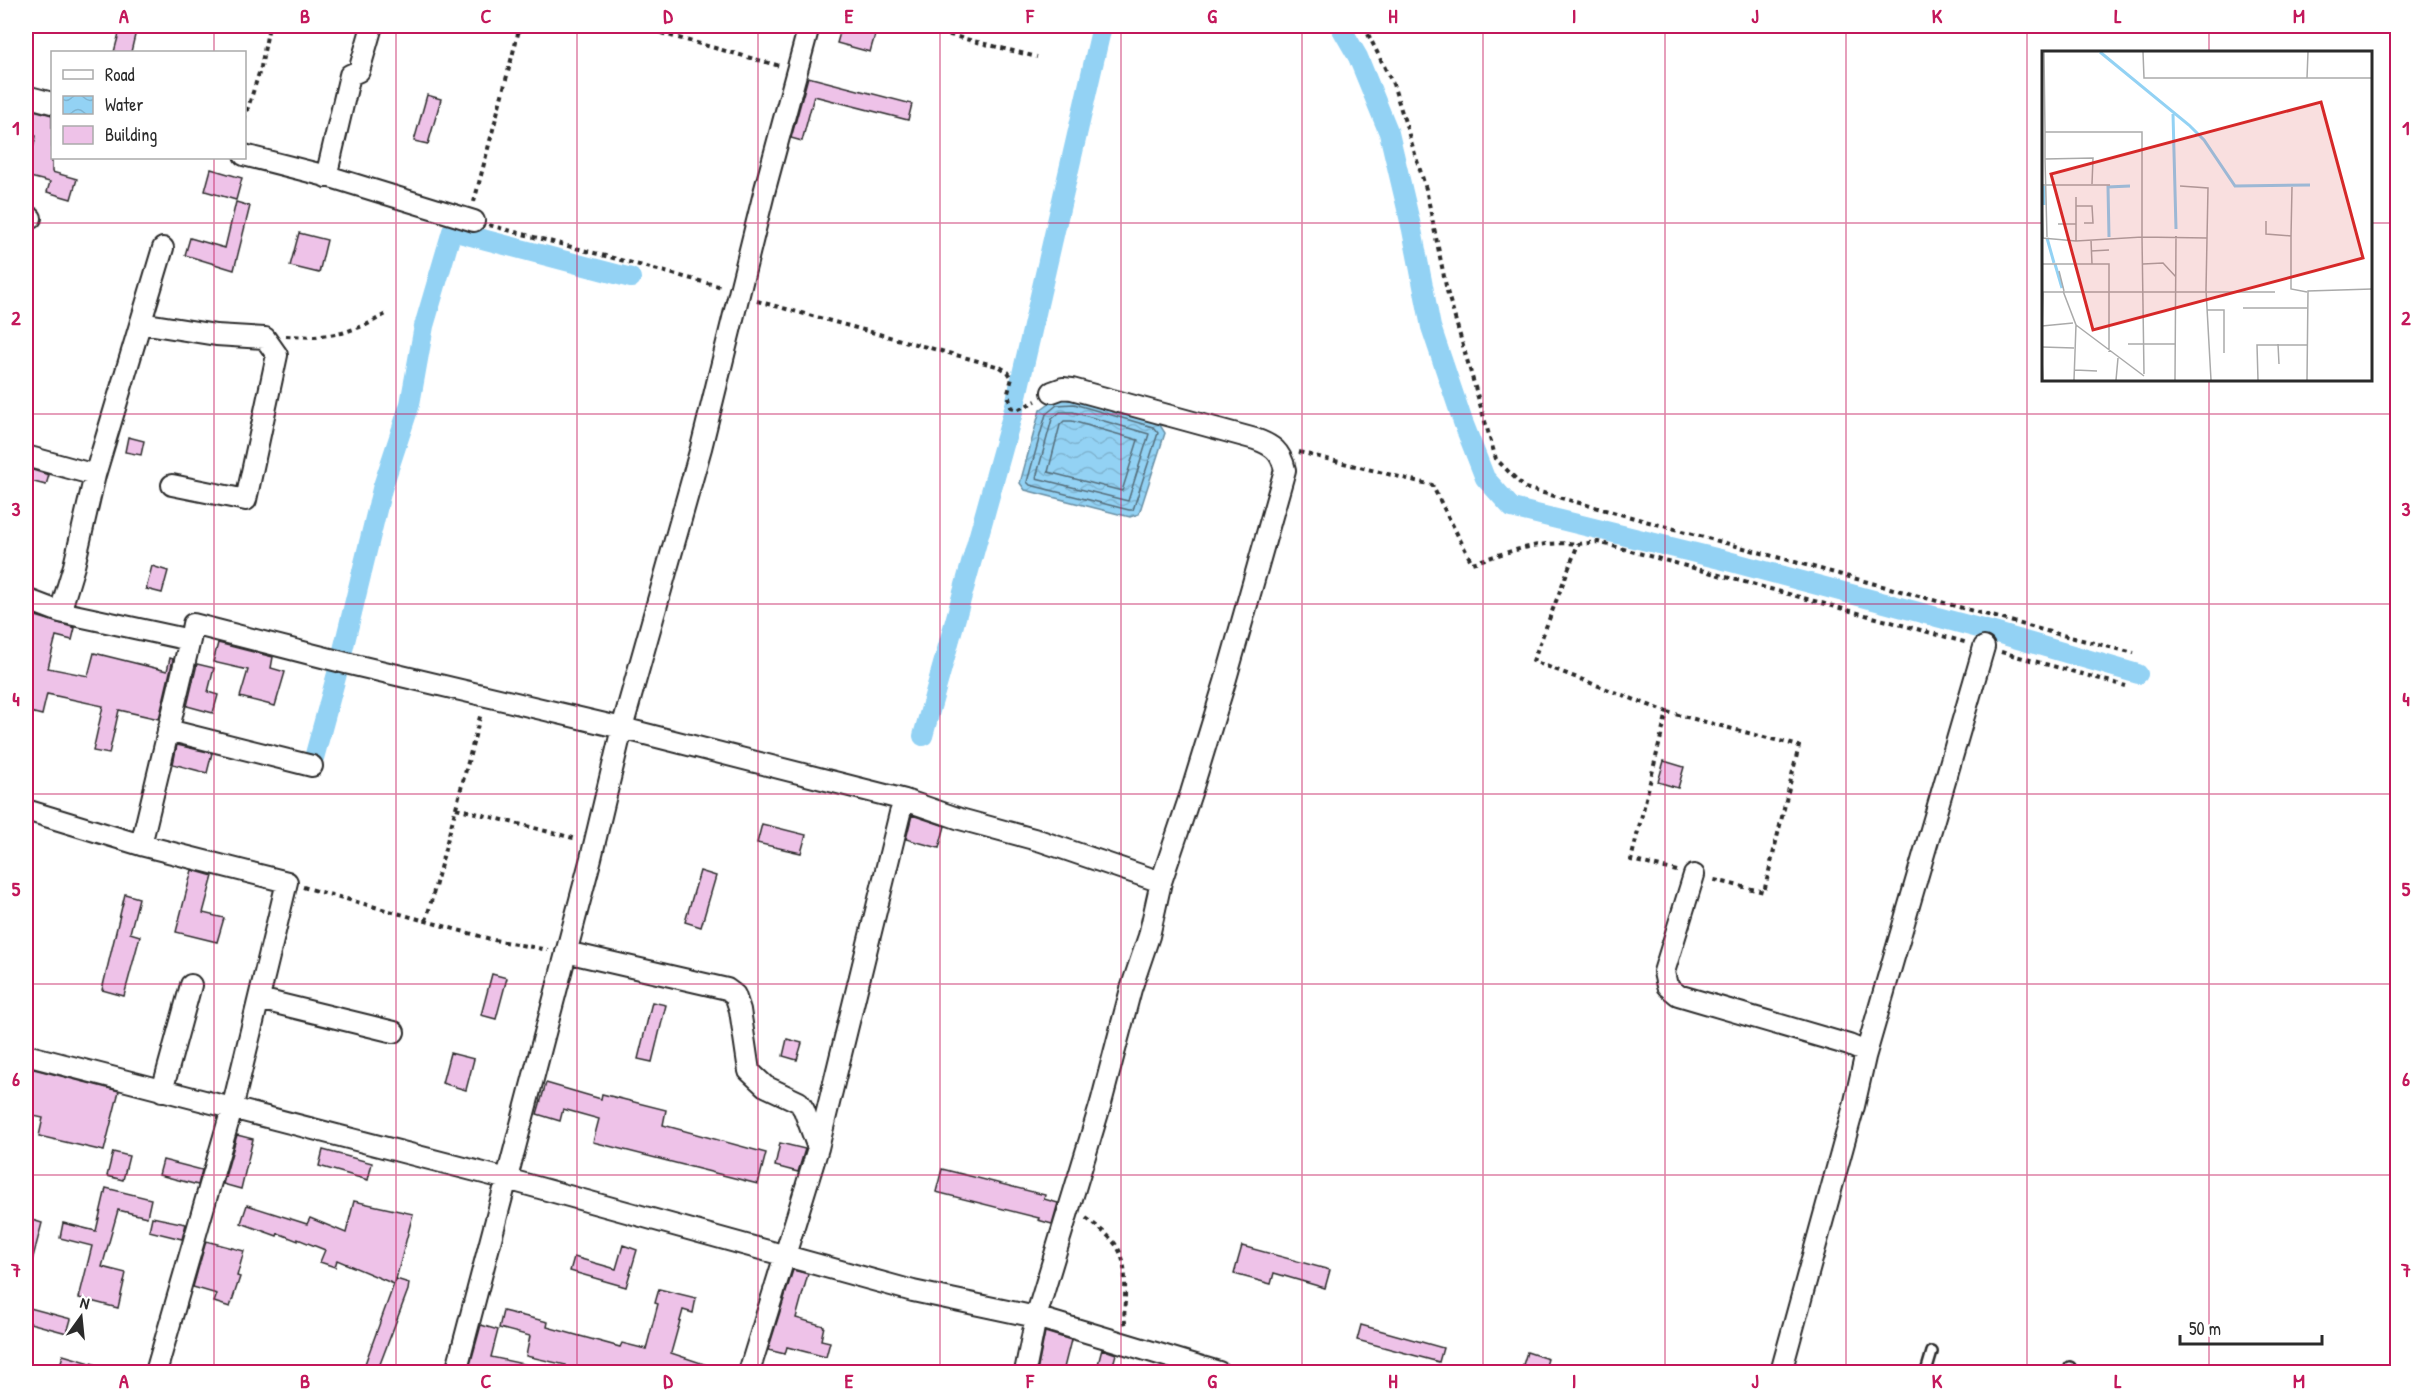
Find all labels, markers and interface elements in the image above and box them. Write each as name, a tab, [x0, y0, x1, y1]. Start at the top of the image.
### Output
text: A	[119, 2, 129, 29]
text: B	[300, 2, 310, 29]
text: C	[481, 2, 492, 29]
text: D	[663, 2, 673, 29]
text: E	[845, 2, 854, 29]
text: F	[1025, 2, 1035, 29]
text: G	[1207, 2, 1217, 29]
text: H	[1388, 2, 1398, 29]
text: I	[1572, 2, 1576, 29]
text: J	[1751, 2, 1759, 29]
text: K	[1932, 2, 1943, 29]
text: L	[2114, 2, 2122, 29]
text: M	[2293, 2, 2305, 29]
legend	[51, 51, 246, 159]
inset map	[2042, 51, 2372, 381]
text: Road	[105, 62, 135, 87]
text: Water	[105, 92, 143, 117]
text: 1	[12, 114, 20, 141]
text: 1	[2402, 114, 2410, 141]
text: Building	[105, 122, 157, 147]
text: 2	[11, 304, 21, 331]
text: 2	[2401, 304, 2411, 331]
text: 3	[12, 495, 21, 522]
text: 3	[2402, 495, 2411, 522]
text: 4	[12, 685, 20, 712]
text: 4	[2402, 685, 2410, 712]
text: 5	[12, 875, 21, 902]
text: 5	[2402, 875, 2411, 902]
text: 6	[12, 1065, 20, 1092]
text: 6	[2402, 1065, 2410, 1092]
text: 7	[10, 1256, 21, 1283]
text: 7	[2400, 1256, 2411, 1283]
north arrow	[51, 1287, 111, 1347]
text: N	[78, 1291, 92, 1314]
scale bar	[2180, 1308, 2322, 1346]
text: 50 m	[2189, 1316, 2221, 1341]
text: A	[119, 1367, 129, 1394]
text: B	[300, 1367, 310, 1394]
text: C	[481, 1367, 492, 1394]
text: D	[663, 1367, 673, 1394]
text: E	[845, 1367, 854, 1394]
text: F	[1025, 1367, 1035, 1394]
text: G	[1207, 1367, 1217, 1394]
text: H	[1388, 1367, 1398, 1394]
text: I	[1572, 1367, 1576, 1394]
text: J	[1751, 1367, 1759, 1394]
text: K	[1932, 1367, 1943, 1394]
text: L	[2114, 1367, 2122, 1394]
text: M	[2293, 1367, 2305, 1394]

